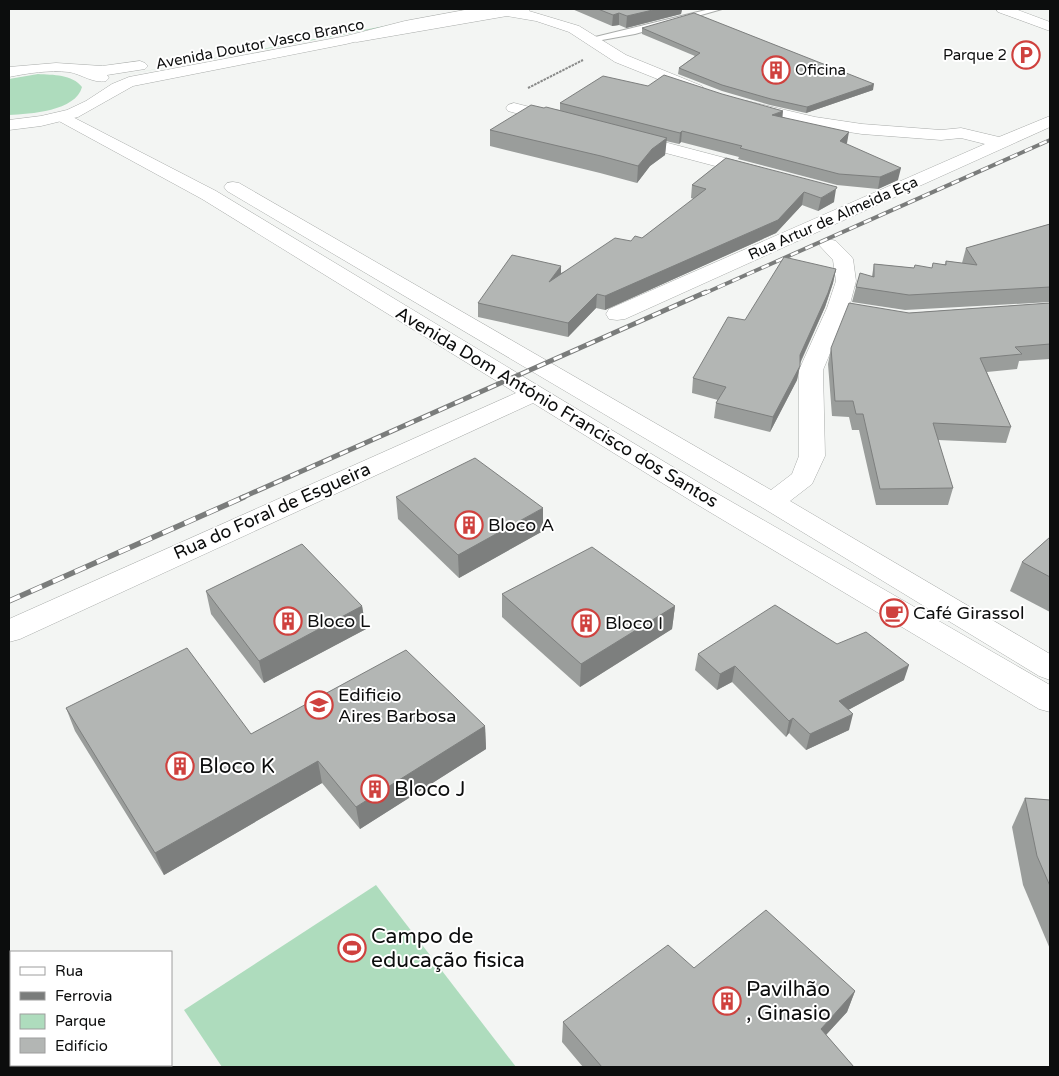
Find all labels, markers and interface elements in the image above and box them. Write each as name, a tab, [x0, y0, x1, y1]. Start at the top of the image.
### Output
street label: Avenida Doutor Vasco Branco	[154, 15, 366, 73]
parking icon: Parque 2	[1011, 40, 1041, 70]
place label: Parque 2	[943, 46, 1007, 64]
building icon: Oficina	[761, 55, 791, 85]
place label: Oficina	[795, 61, 846, 79]
street label: Rua Artur de Almeida Eça	[745, 172, 921, 264]
street label: Avenida Dom António Francisco dos Santos	[392, 302, 722, 512]
street label: Rua do Foral de Esgueira	[170, 458, 374, 564]
building icon: Bloco A	[454, 510, 484, 540]
place label: Bloco A	[488, 514, 554, 536]
cafe icon: Café Girassol	[879, 598, 909, 628]
place label: Café Girassol	[913, 602, 1024, 624]
building icon: Bloco L	[273, 606, 303, 636]
building icon: Bloco I	[571, 608, 601, 638]
place label: Bloco L	[307, 610, 371, 632]
place label: Bloco I	[605, 612, 663, 634]
place label: Edificio Aires Barbosa	[338, 684, 456, 727]
school or university icon: Edificio Aires Barbosa	[304, 690, 334, 720]
building icon: Bloco K	[165, 751, 195, 781]
place label: Bloco K	[199, 754, 275, 779]
building icon: Bloco J	[360, 774, 390, 804]
place label: Bloco J	[394, 777, 466, 802]
place label: Campo de educação fisica	[371, 924, 525, 973]
sports icon: Campo de educação fisica	[337, 933, 367, 963]
legend	[10, 951, 172, 1066]
text: Rua	[55, 962, 83, 980]
place label: Pavilhão , Ginasio	[746, 977, 831, 1026]
building icon: Pavilhão , Ginasio	[712, 986, 742, 1016]
text: Ferrovia	[55, 987, 112, 1005]
text: Parque	[55, 1012, 106, 1030]
text: Edifício	[55, 1037, 108, 1055]

